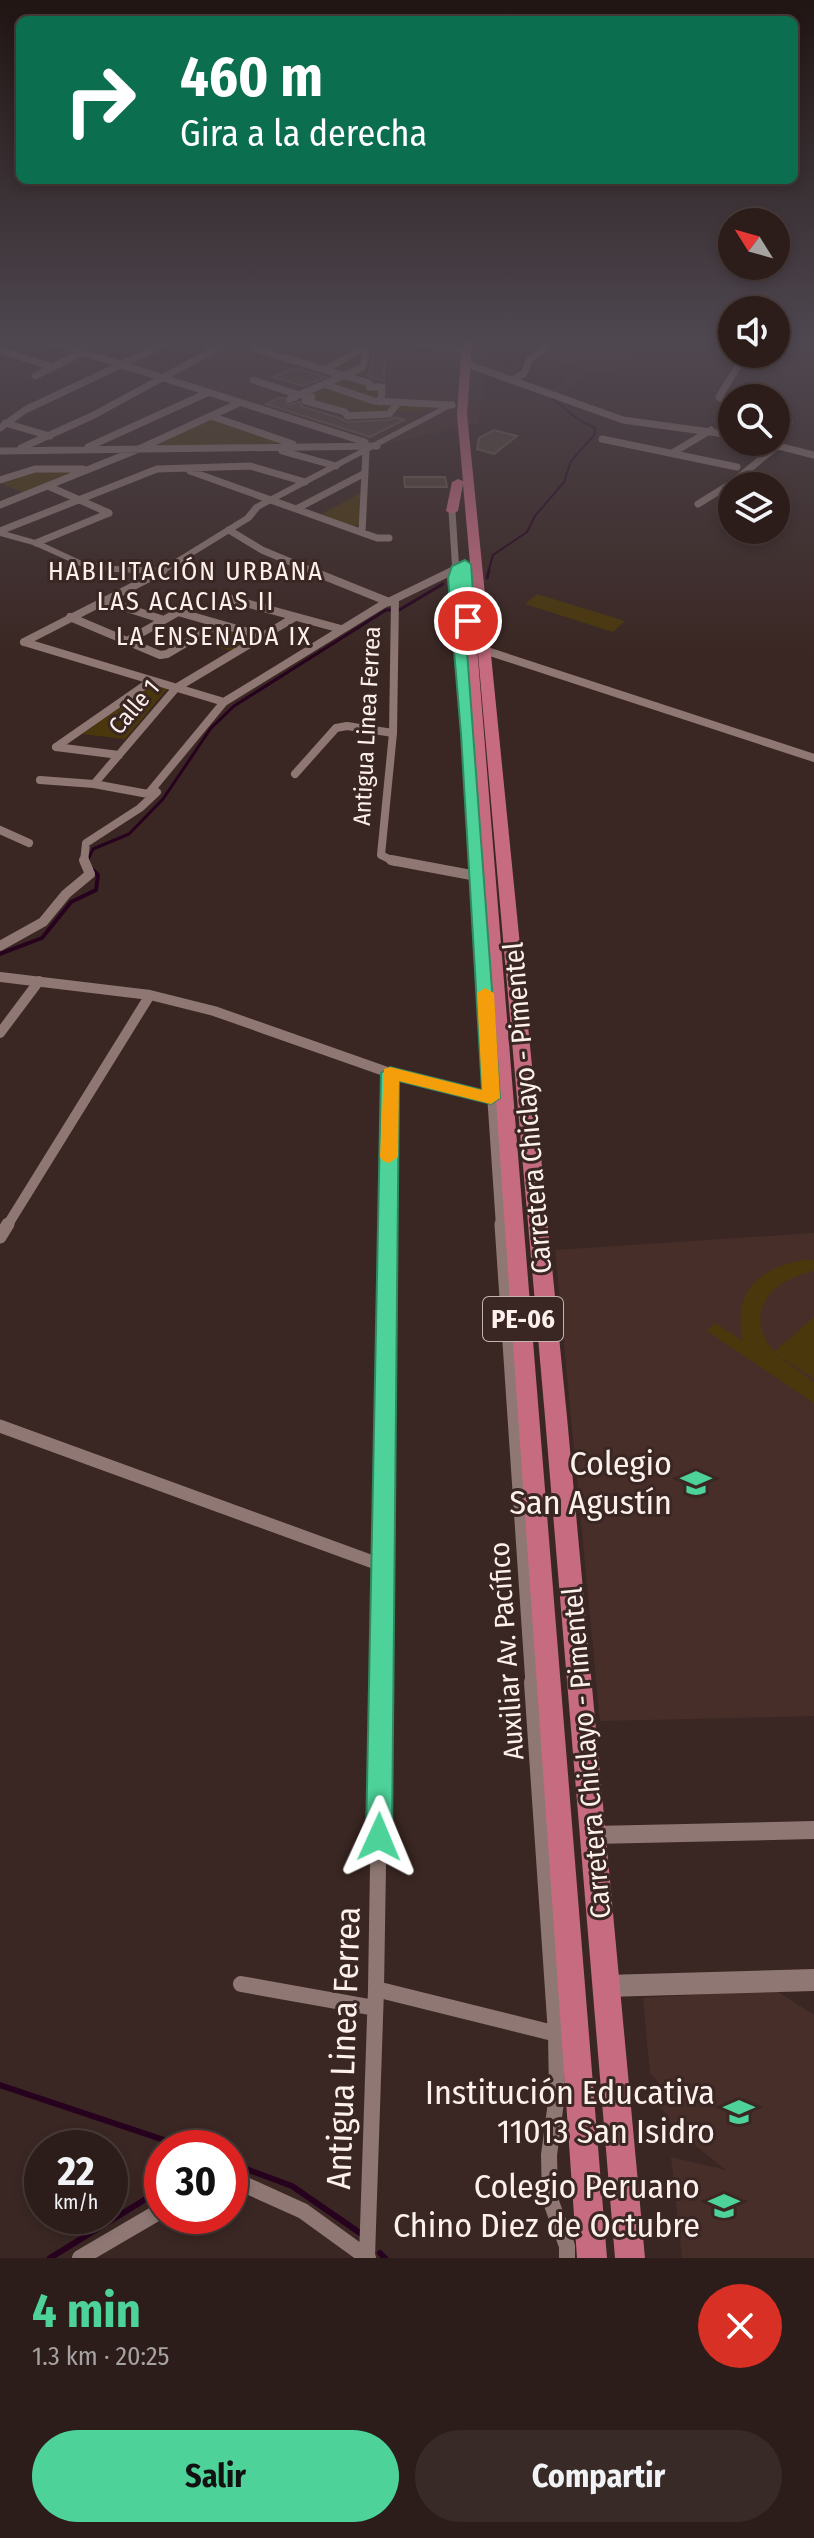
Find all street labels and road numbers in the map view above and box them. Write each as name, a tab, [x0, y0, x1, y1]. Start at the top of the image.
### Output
street label: Antigua Linea Ferrea	[348, 626, 386, 826]
street label: Calle 1	[103, 674, 165, 740]
street label: Carretera Chiclayo - Pimentel	[497, 941, 558, 1275]
road number: PE-06	[483, 1297, 563, 1341]
street label: Auxiliar Av. Pacífico	[482, 1541, 531, 1761]
street label: Carretera Chiclayo - Pimentel	[556, 1586, 617, 1920]
street label: Antigua Linea Ferrea	[318, 1906, 369, 2190]

